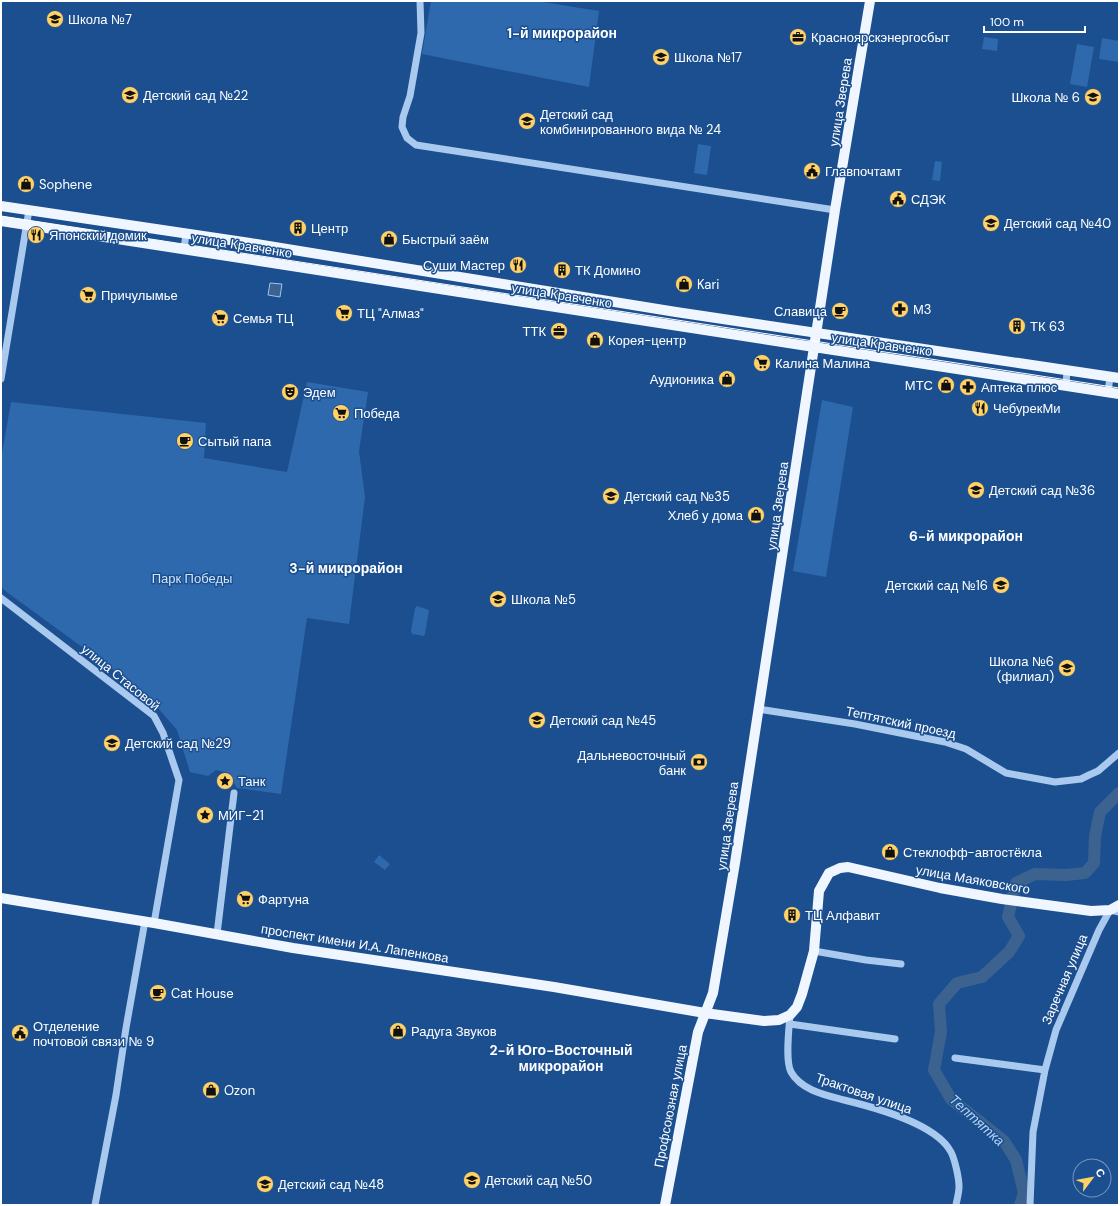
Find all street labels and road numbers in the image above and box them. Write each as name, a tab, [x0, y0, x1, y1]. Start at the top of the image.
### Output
street label: улица Зверева	[825, 56, 856, 148]
street label: улица Кравченко	[190, 229, 294, 262]
street label: улица Кравченко	[510, 279, 614, 312]
street label: улица Кравченко	[830, 329, 934, 360]
street label: улица Зверева	[763, 460, 792, 552]
street label: улица Стасовой	[78, 640, 164, 714]
street label: Тептятский проезд	[844, 703, 958, 743]
street label: улица Зверева	[713, 780, 742, 872]
street label: улица Маяковского	[915, 861, 1031, 898]
street label: проспект имени И.А. Лапенкова	[260, 920, 451, 967]
street label: Заречная улица	[1038, 931, 1091, 1027]
street label: Профсоюзная улица	[650, 1043, 691, 1169]
street label: Трактовая улица	[813, 1069, 915, 1118]

